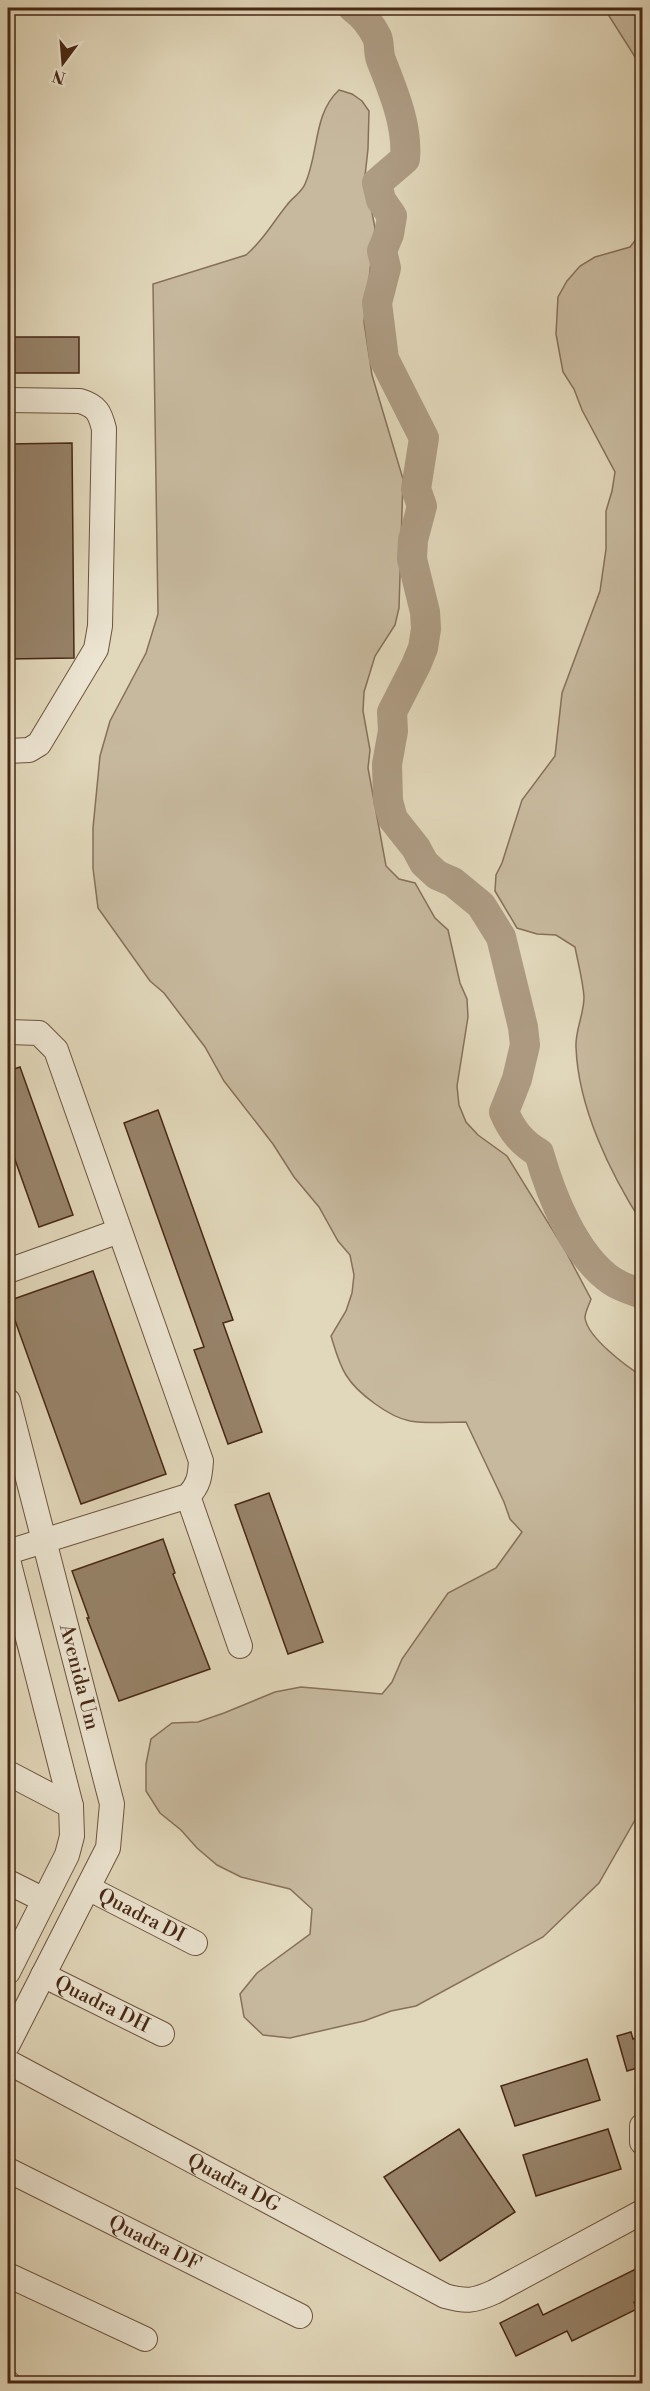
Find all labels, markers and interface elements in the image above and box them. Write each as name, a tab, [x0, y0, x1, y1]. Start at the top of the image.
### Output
north arrow	[33, 33, 93, 93]
text: N	[50, 65, 68, 88]
street label: Avenida Um	[53, 1620, 105, 1733]
street label: Quadra DI	[94, 1883, 189, 1948]
street label: Quadra DH	[50, 1970, 154, 2038]
street label: Quadra DG	[183, 2148, 285, 2218]
street label: Quadra DF	[104, 2210, 205, 2277]

